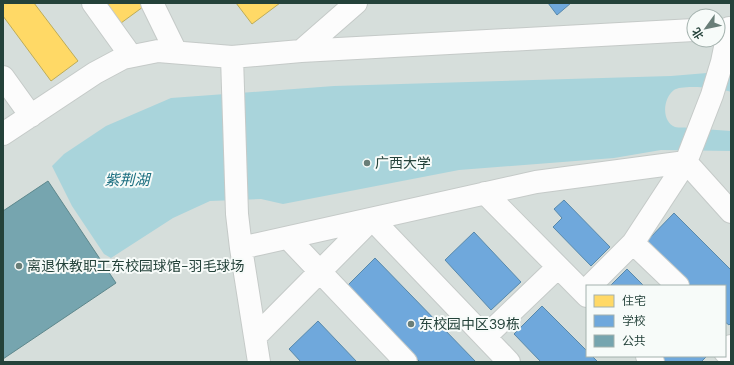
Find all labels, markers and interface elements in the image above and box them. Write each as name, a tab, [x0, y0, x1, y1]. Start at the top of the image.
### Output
north arrow	[686, 8, 726, 48]
text: 北	[689, 25, 706, 42]
place label: 广西大学	[375, 154, 431, 172]
marker: 广西大学	[362, 158, 372, 168]
water label: 紫荆湖	[104, 170, 151, 190]
place label: 离退休教职工东校园球馆-羽毛球场	[27, 257, 245, 275]
marker: 离退休教职工东校园球馆-羽毛球场	[14, 261, 24, 271]
legend	[586, 285, 726, 357]
text: 住宅	[622, 293, 646, 309]
text: 学校	[622, 313, 646, 329]
place label: 东校园中区39栋	[419, 315, 520, 333]
marker: 东校园中区39栋	[406, 319, 416, 329]
text: 公共	[622, 333, 646, 349]

